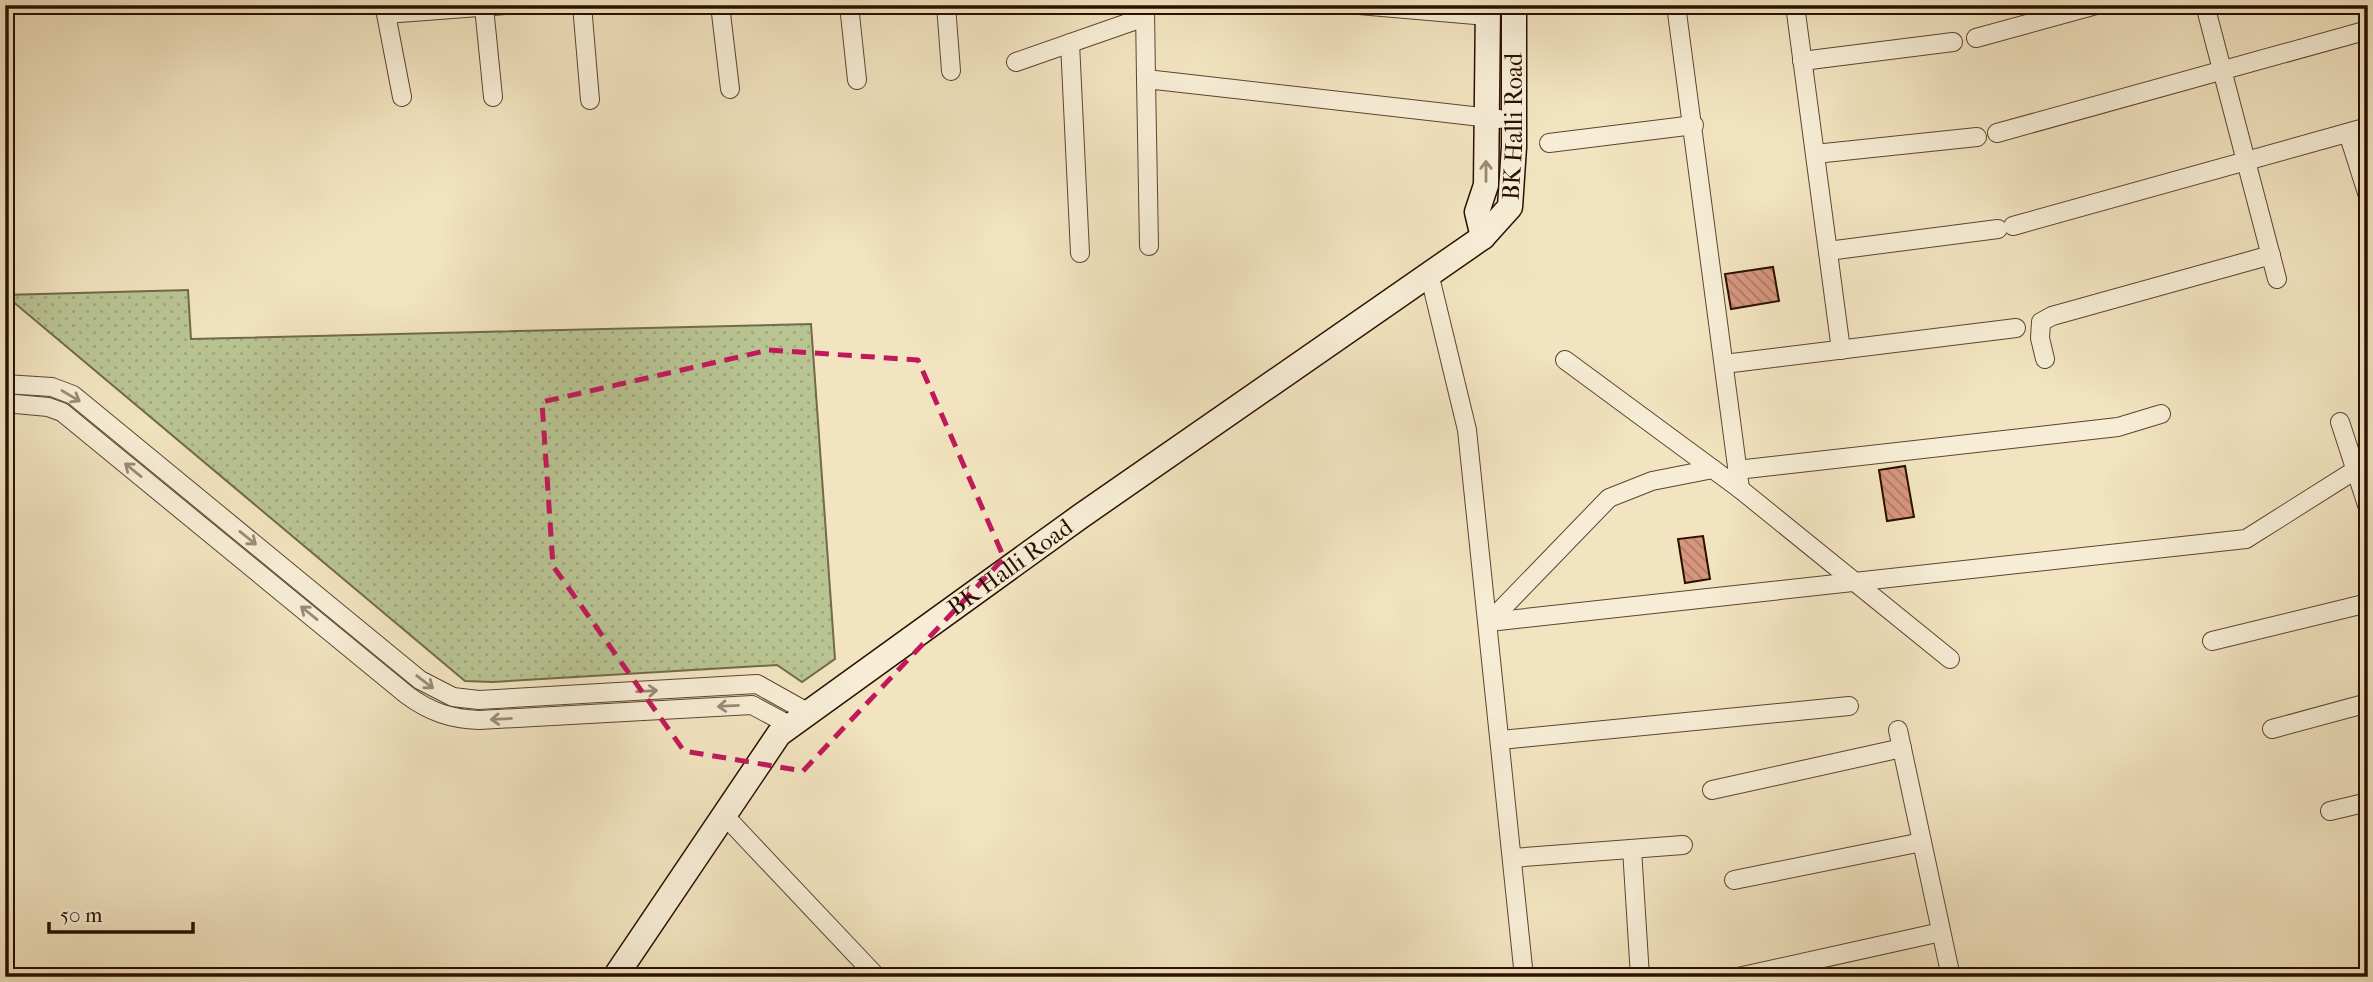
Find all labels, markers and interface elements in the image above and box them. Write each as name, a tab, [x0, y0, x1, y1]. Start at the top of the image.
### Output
street label: BK Halli Road	[1497, 52, 1528, 201]
one-way arrow	[1479, 160, 1493, 183]
one-way arrow	[61, 389, 81, 403]
one-way arrow	[124, 462, 142, 477]
street label: BK Halli Road	[942, 512, 1079, 622]
one-way arrow	[239, 530, 257, 546]
one-way arrow	[301, 606, 319, 621]
one-way arrow	[415, 674, 433, 689]
one-way arrow	[636, 684, 659, 697]
one-way arrow	[717, 700, 740, 713]
one-way arrow	[490, 713, 513, 726]
scale bar	[49, 891, 192, 935]
text: 50 m	[60, 903, 103, 927]

